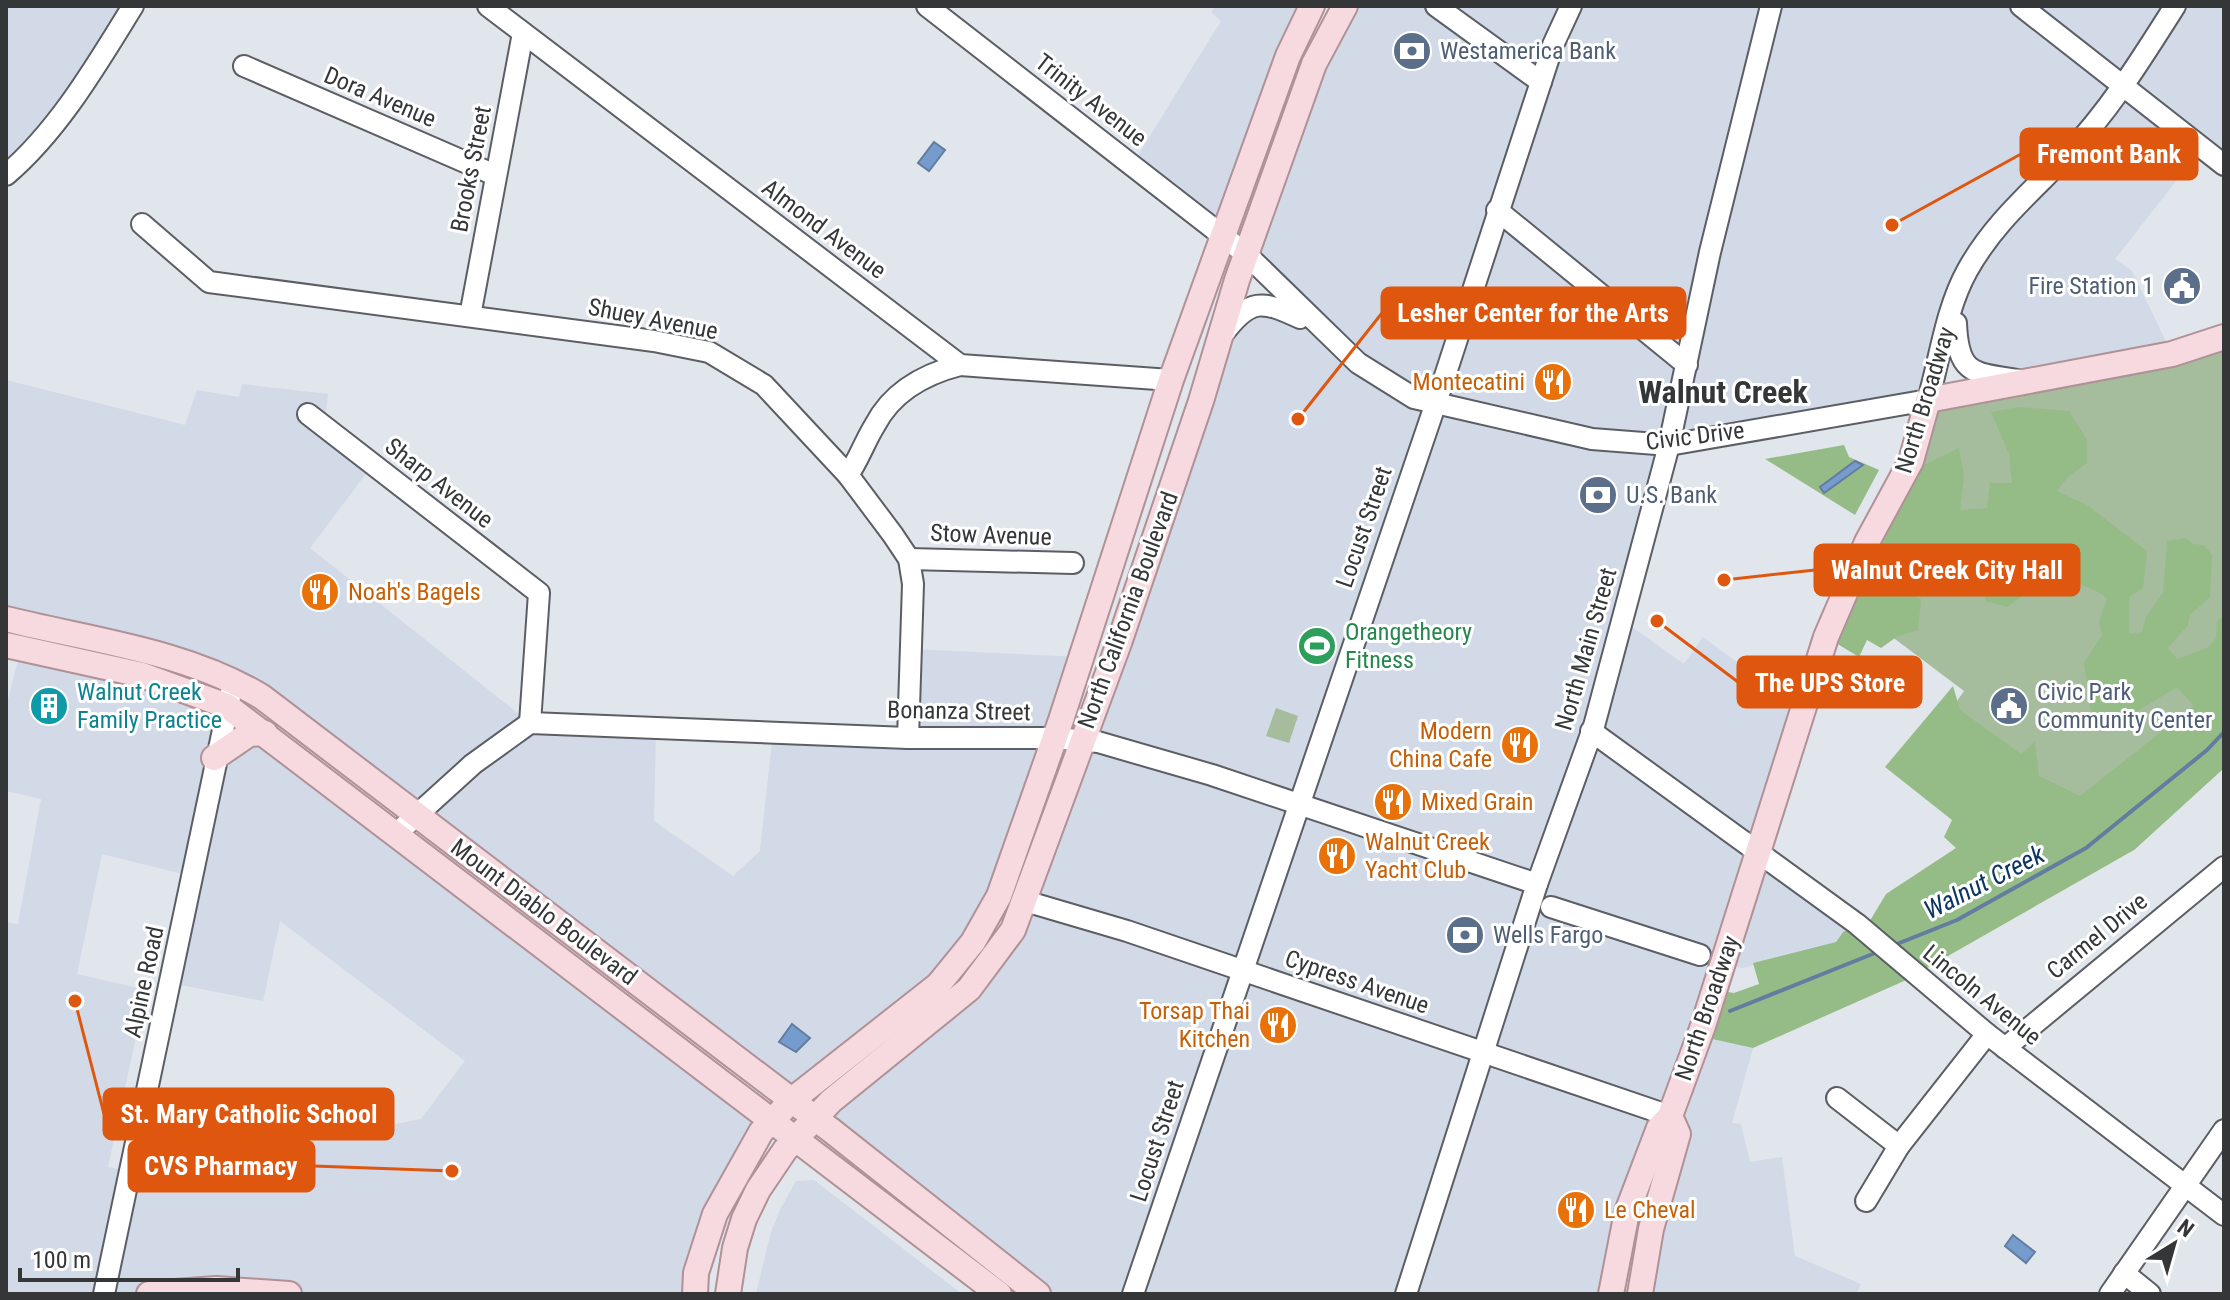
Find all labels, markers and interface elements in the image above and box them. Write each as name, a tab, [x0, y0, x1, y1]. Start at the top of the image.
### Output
bank icon: Westamerica Bank	[1391, 30, 1433, 72]
place label: Westamerica Bank	[1440, 37, 1616, 65]
street label: Trinity Avenue	[1030, 48, 1152, 152]
street label: Dora Avenue	[320, 61, 440, 133]
street label: Brooks Street	[445, 104, 497, 234]
callout: Fremont Bank	[2021, 129, 2197, 179]
text: Fremont Bank	[2037, 139, 2182, 169]
street label: Almond Avenue	[757, 173, 891, 285]
public building icon: Fire Station 1	[2161, 265, 2203, 307]
place label: Fire Station 1	[2028, 272, 2154, 300]
callout: Lesher Center for the Arts	[1382, 288, 1685, 338]
street label: Shuey Avenue	[586, 293, 720, 345]
text: Lesher Center for the Arts	[1397, 298, 1669, 328]
street label: North Broadway	[1889, 323, 1961, 477]
restaurant icon: Montecatini	[1532, 361, 1574, 403]
place label: Montecatini	[1413, 368, 1525, 396]
district label: Walnut Creek	[1638, 373, 1809, 411]
street label: Civic Drive	[1644, 416, 1746, 456]
street label: Sharp Avenue	[379, 432, 499, 534]
street label: Locust Street	[1330, 463, 1398, 591]
bank icon: U.S. Bank	[1577, 474, 1619, 516]
place label: U.S. Bank	[1626, 481, 1717, 509]
street label: North California Boulevard	[1072, 488, 1184, 732]
street label: Stow Avenue	[930, 519, 1052, 551]
callout: Walnut Creek City Hall	[1815, 545, 2079, 595]
text: Walnut Creek City Hall	[1831, 555, 2063, 585]
street label: North Main Street	[1549, 565, 1623, 733]
restaurant icon: Noah's Bagels	[299, 571, 341, 613]
place label: Noah's Bagels	[348, 578, 481, 606]
place label: Orangetheory Fitness	[1345, 618, 1472, 674]
sports icon: Orangetheory Fitness	[1296, 625, 1338, 667]
callout: The UPS Store	[1738, 657, 1921, 707]
text: The UPS Store	[1755, 668, 1905, 698]
place label: Walnut Creek Family Practice	[77, 678, 222, 734]
place label: Civic Park Community Center	[2037, 678, 2212, 734]
building icon: Walnut Creek Family Practice	[28, 685, 70, 727]
public building icon: Civic Park Community Center	[1988, 685, 2030, 727]
street label: Bonanza Street	[887, 696, 1031, 726]
place label: Modern China Cafe	[1389, 717, 1492, 773]
restaurant icon: Modern China Cafe	[1499, 724, 1541, 766]
restaurant icon: Mixed Grain	[1372, 781, 1414, 823]
place label: Mixed Grain	[1421, 788, 1533, 816]
place label: Walnut Creek Yacht Club	[1365, 828, 1490, 884]
street label: Mount Diablo Boulevard	[446, 833, 642, 991]
restaurant icon: Walnut Creek Yacht Club	[1316, 835, 1358, 877]
water label: Walnut Creek	[1919, 839, 2050, 925]
street label: Carmel Drive	[2041, 887, 2153, 985]
bank icon: Wells Fargo	[1444, 914, 1486, 956]
place label: Wells Fargo	[1493, 921, 1603, 949]
street label: Alpine Road	[119, 924, 169, 1040]
street label: North Broadway	[1669, 932, 1745, 1084]
street label: Lincoln Avenue	[1917, 939, 2047, 1051]
street label: Cypress Avenue	[1281, 944, 1433, 1020]
place label: Torsap Thai Kitchen	[1139, 997, 1250, 1053]
restaurant icon: Torsap Thai Kitchen	[1257, 1004, 1299, 1046]
street label: Locust Street	[1124, 1077, 1190, 1205]
callout: St. Mary Catholic School	[104, 1089, 393, 1139]
text: St. Mary Catholic School	[121, 1099, 377, 1129]
callout: CVS Pharmacy	[129, 1141, 314, 1191]
text: CVS Pharmacy	[144, 1151, 298, 1181]
restaurant icon: Le Cheval	[1555, 1189, 1597, 1231]
place label: Le Cheval	[1604, 1196, 1696, 1224]
north arrow	[2134, 1204, 2214, 1284]
text: N	[2173, 1214, 2199, 1242]
scale bar	[20, 1232, 238, 1282]
text: 100 m	[32, 1246, 91, 1274]

